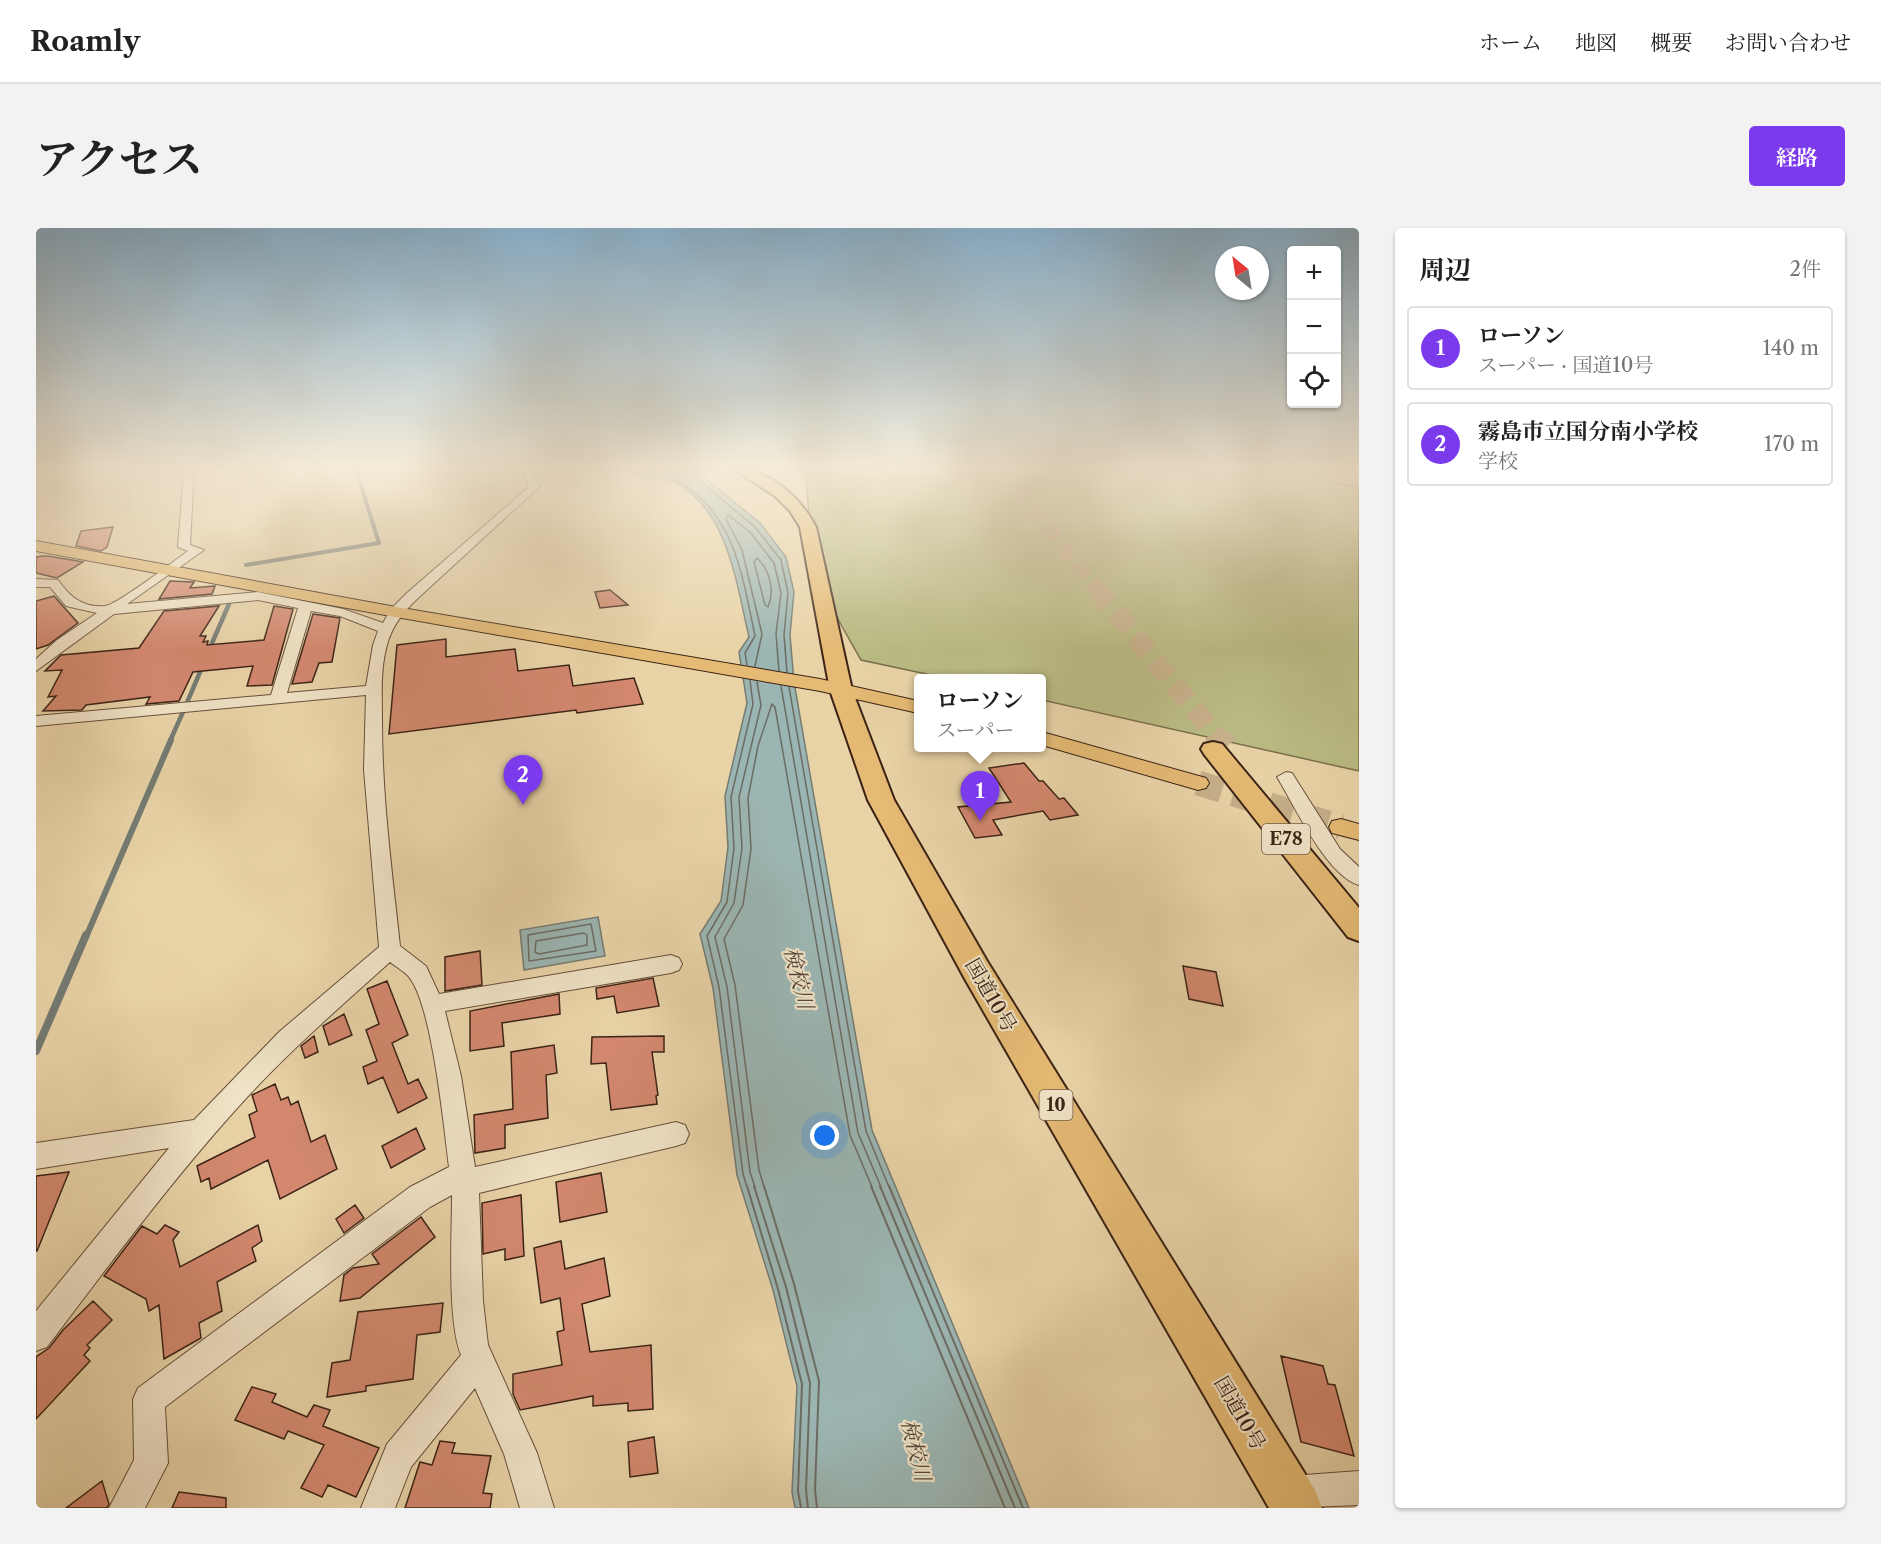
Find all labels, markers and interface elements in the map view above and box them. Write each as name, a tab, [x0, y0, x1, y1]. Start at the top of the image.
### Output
text: Roamly	[30, 24, 140, 58]
text: ホーム	[1479, 30, 1542, 55]
text: 地図	[1575, 30, 1617, 55]
text: 概要	[1650, 30, 1692, 55]
text: お問い合わせ	[1725, 30, 1851, 55]
button: 経路	[1749, 126, 1845, 186]
text: アクセス	[36, 133, 203, 185]
north arrow	[1215, 246, 1269, 300]
map controls	[1287, 246, 1341, 408]
button: +	[1287, 246, 1341, 300]
text: 周辺	[1419, 254, 1471, 286]
text: 2件	[1790, 257, 1821, 281]
button: −	[1287, 300, 1341, 354]
text: ローソン	[1478, 322, 1565, 349]
text: 1	[1436, 336, 1445, 360]
text: 140 m	[1762, 336, 1819, 360]
text: スーパー · 国道10号	[1478, 353, 1653, 377]
button: locate	[1287, 354, 1341, 408]
text: 霧島市立国分南小学校	[1478, 418, 1698, 445]
text: 2	[1435, 432, 1446, 456]
text: 170 m	[1764, 432, 1819, 456]
text: 学校	[1478, 449, 1518, 473]
popup	[914, 674, 1046, 752]
text: ローソン	[936, 687, 1024, 714]
text: スーパー	[936, 718, 1014, 742]
pin: 2	[504, 756, 542, 805]
pin: 1	[960, 772, 1000, 821]
road number: E78	[1262, 824, 1310, 854]
water label: 検校川	[779, 944, 819, 1014]
street label: 国道10号	[960, 954, 1022, 1036]
road number: 10	[1040, 1090, 1072, 1120]
your location	[810, 1121, 839, 1150]
street label: 国道10号	[1209, 1372, 1271, 1454]
water label: 検校川	[896, 1416, 936, 1486]

